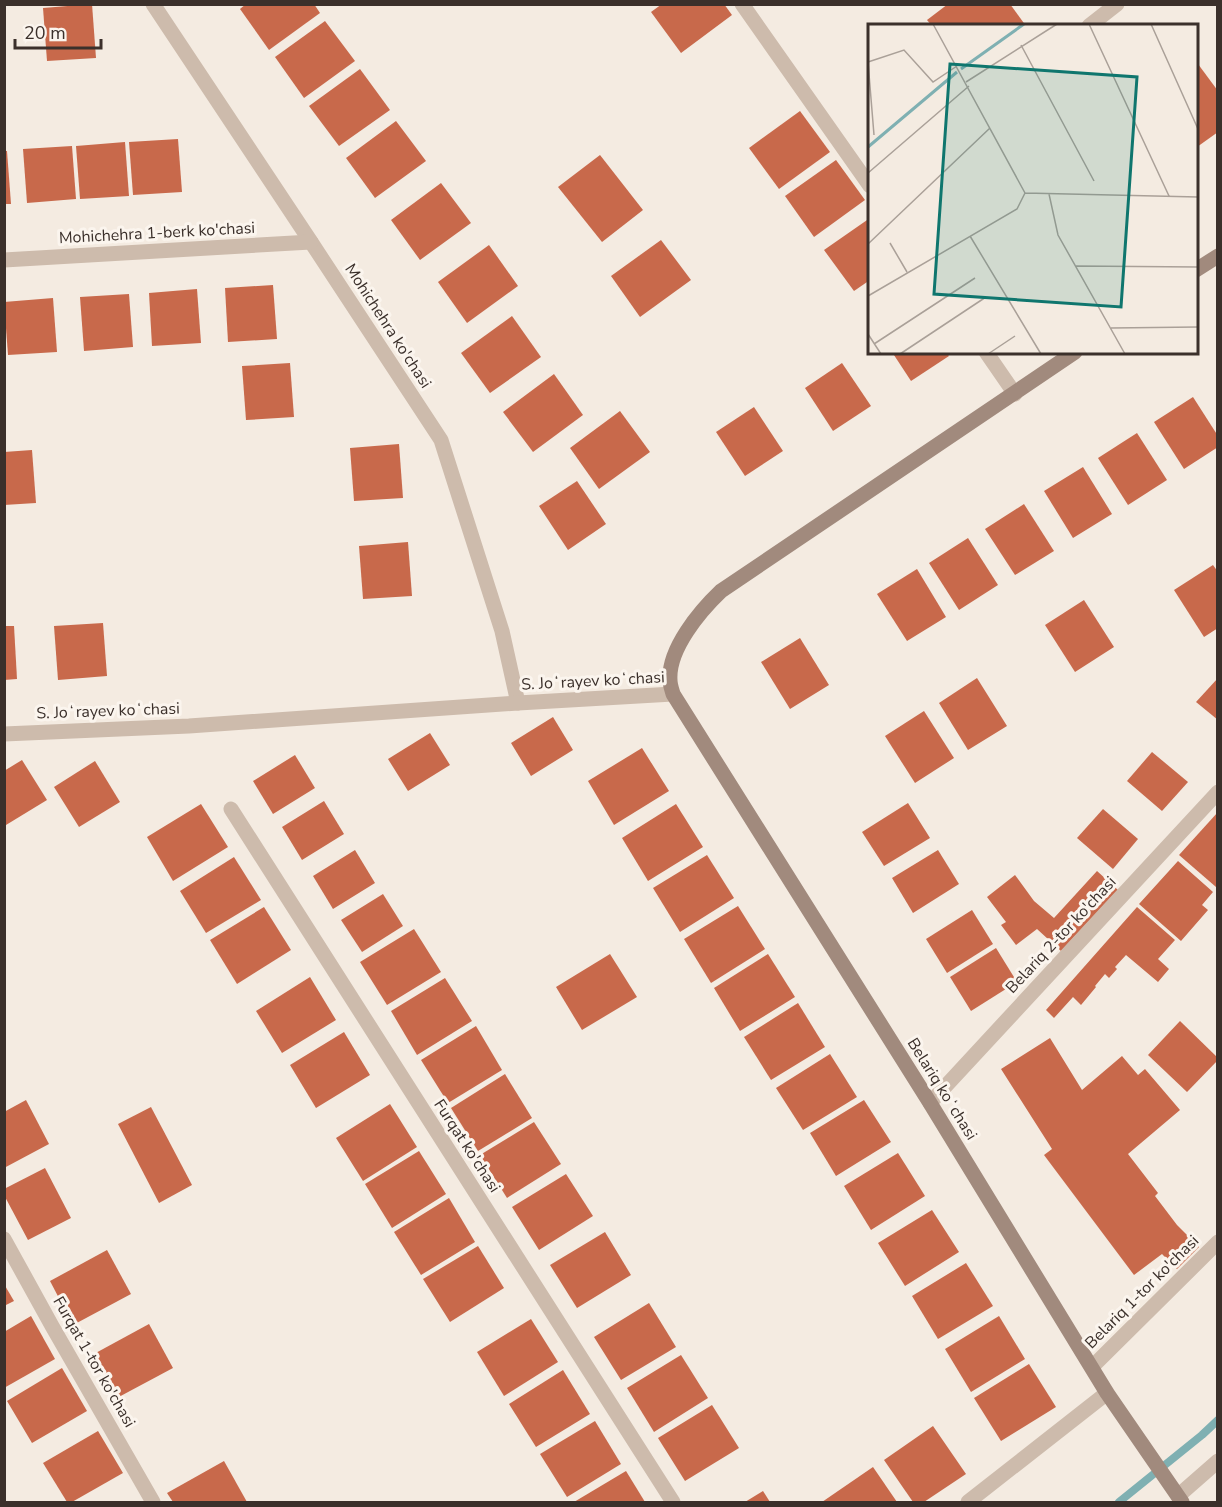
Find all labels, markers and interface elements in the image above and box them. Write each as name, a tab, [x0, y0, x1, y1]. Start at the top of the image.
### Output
scale bar	[15, 12, 100, 50]
text: 20 m	[24, 21, 66, 45]
inset map	[868, 24, 1198, 354]
street label: Mohichehra 1-berk ko'chasi	[58, 217, 256, 249]
street label: Mohichehra ko'chasi	[339, 259, 437, 393]
street label: S. Joʻrayev koʻchasi	[521, 666, 665, 696]
street label: S. Joʻrayev koʻchasi	[36, 698, 180, 724]
street label: Belariq 2-tor ko'chasi	[1001, 872, 1121, 998]
street label: Belariq koʻchasi	[902, 1034, 982, 1144]
street label: Furqat ko'chasi	[429, 1095, 505, 1197]
street label: Belariq 1-tor ko'chasi	[1080, 1230, 1204, 1354]
street label: Furqat 1-tor ko'chasi	[47, 1292, 141, 1432]

